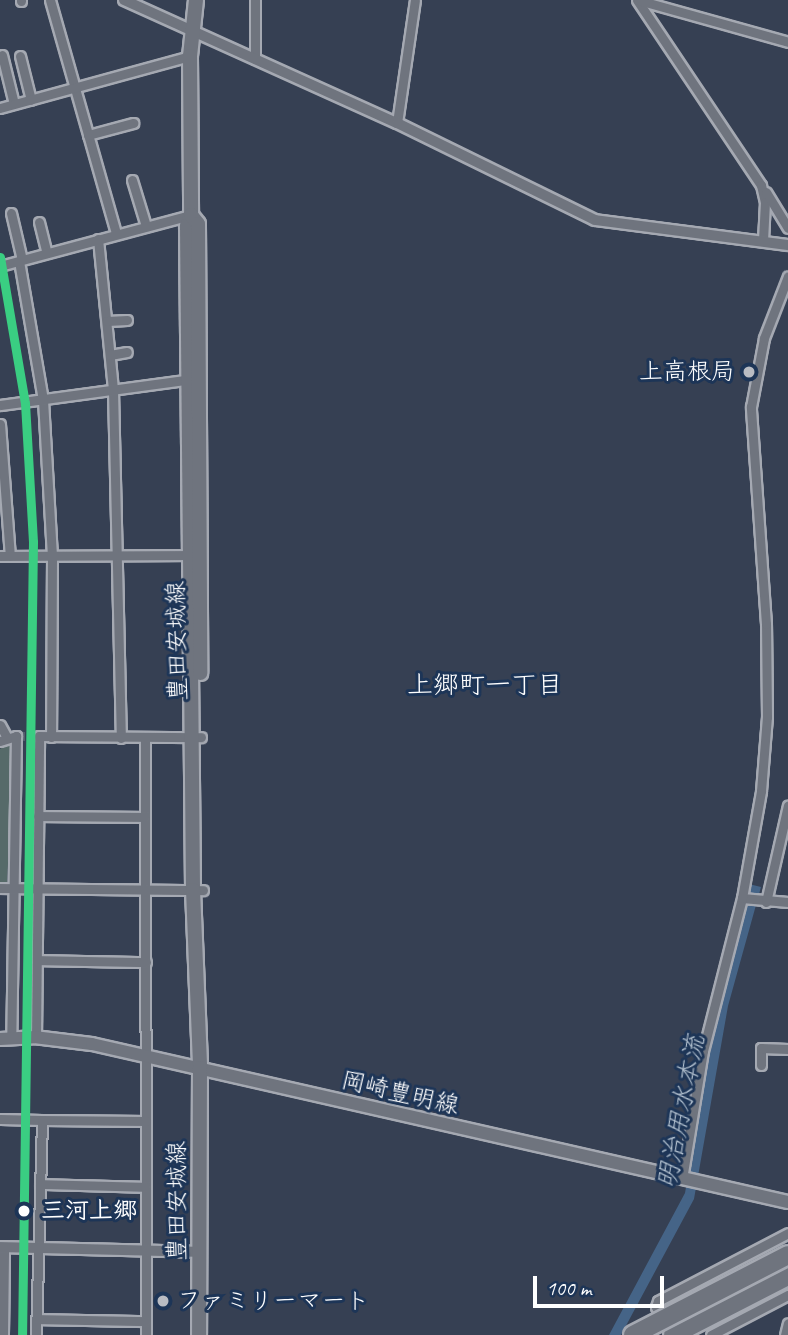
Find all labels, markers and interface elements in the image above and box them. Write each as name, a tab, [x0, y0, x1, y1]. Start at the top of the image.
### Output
place label: 上高根局	[639, 358, 735, 386]
marker: 上高根局	[741, 364, 757, 380]
street label: 豊田安城線	[162, 581, 192, 701]
district label: 上郷町一丁目	[407, 669, 563, 701]
water label: 明治用水本流	[651, 1032, 711, 1192]
street label: 岡崎豊明線	[338, 1065, 462, 1121]
street label: 豊田安城線	[163, 1141, 191, 1261]
place label: 三河上郷	[41, 1197, 137, 1225]
marker: 三河上郷	[13, 1200, 35, 1222]
scale bar	[536, 1262, 667, 1306]
text: 100 m	[546, 1275, 591, 1301]
place label: ファミリーマート	[177, 1287, 369, 1315]
marker: ファミリーマート	[155, 1293, 171, 1309]

